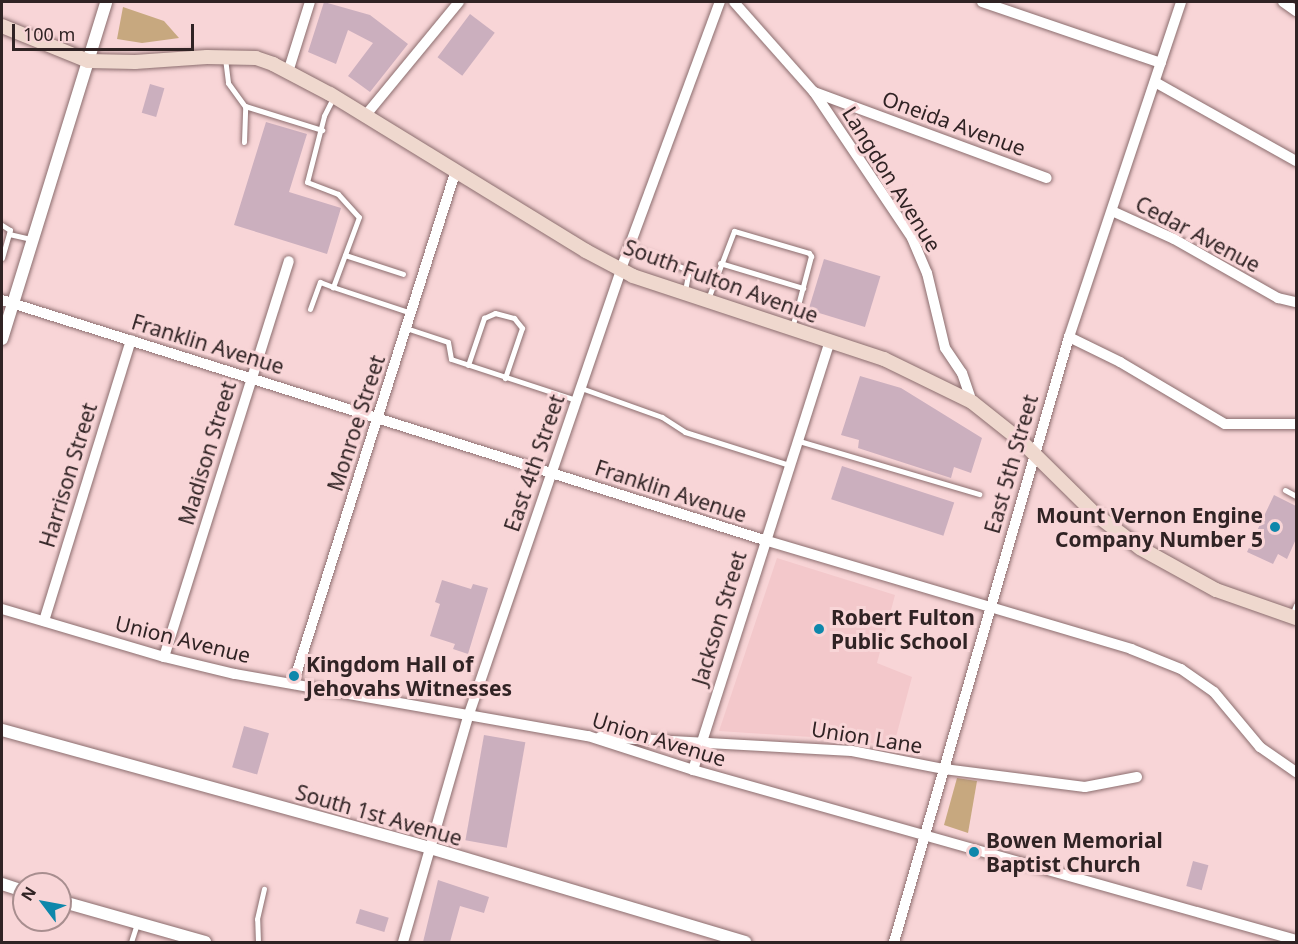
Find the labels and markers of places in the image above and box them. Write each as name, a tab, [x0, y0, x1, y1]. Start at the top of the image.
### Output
place label: Mount Vernon Engine Company Number 5	[1036, 502, 1263, 552]
marker: Mount Vernon Engine Company Number 5	[1268, 520, 1282, 534]
place label: Robert Fulton Public School	[831, 604, 975, 654]
marker: Robert Fulton Public School	[812, 622, 826, 636]
place label: Kingdom Hall of Jehovahs Witnesses	[306, 651, 512, 701]
marker: Kingdom Hall of Jehovahs Witnesses	[287, 669, 301, 683]
place label: Bowen Memorial Baptist Church	[986, 827, 1163, 877]
marker: Bowen Memorial Baptist Church	[967, 845, 981, 859]

